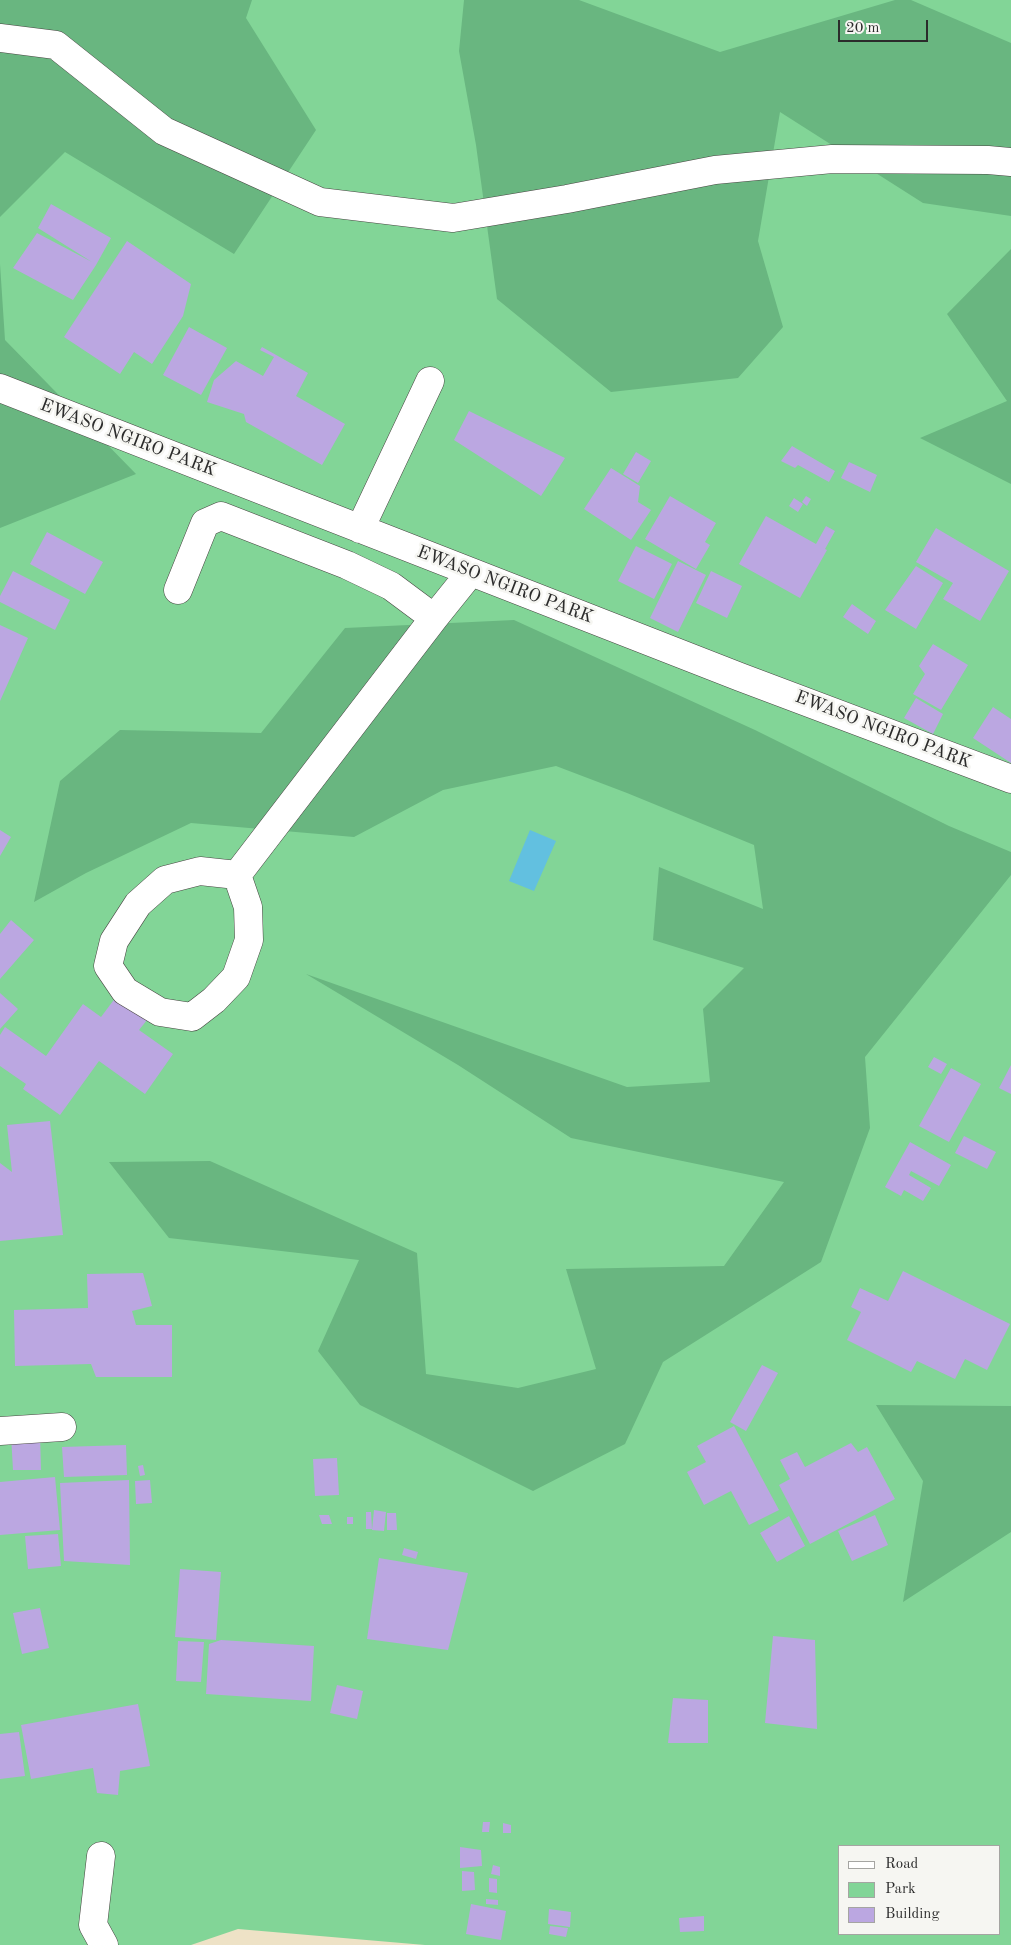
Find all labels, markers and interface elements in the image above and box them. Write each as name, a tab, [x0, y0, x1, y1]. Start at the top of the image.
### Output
scale bar	[841, 10, 931, 42]
text: 20 m	[846, 21, 880, 36]
street label: EWASO NGIRO PARK	[37, 394, 219, 482]
street label: EWASO NGIRO PARK	[414, 541, 596, 629]
street label: EWASO NGIRO PARK	[792, 686, 974, 774]
legend	[838, 1845, 1001, 1935]
text: Road	[885, 1857, 918, 1872]
text: Park	[885, 1882, 916, 1897]
text: Building	[885, 1907, 940, 1922]

